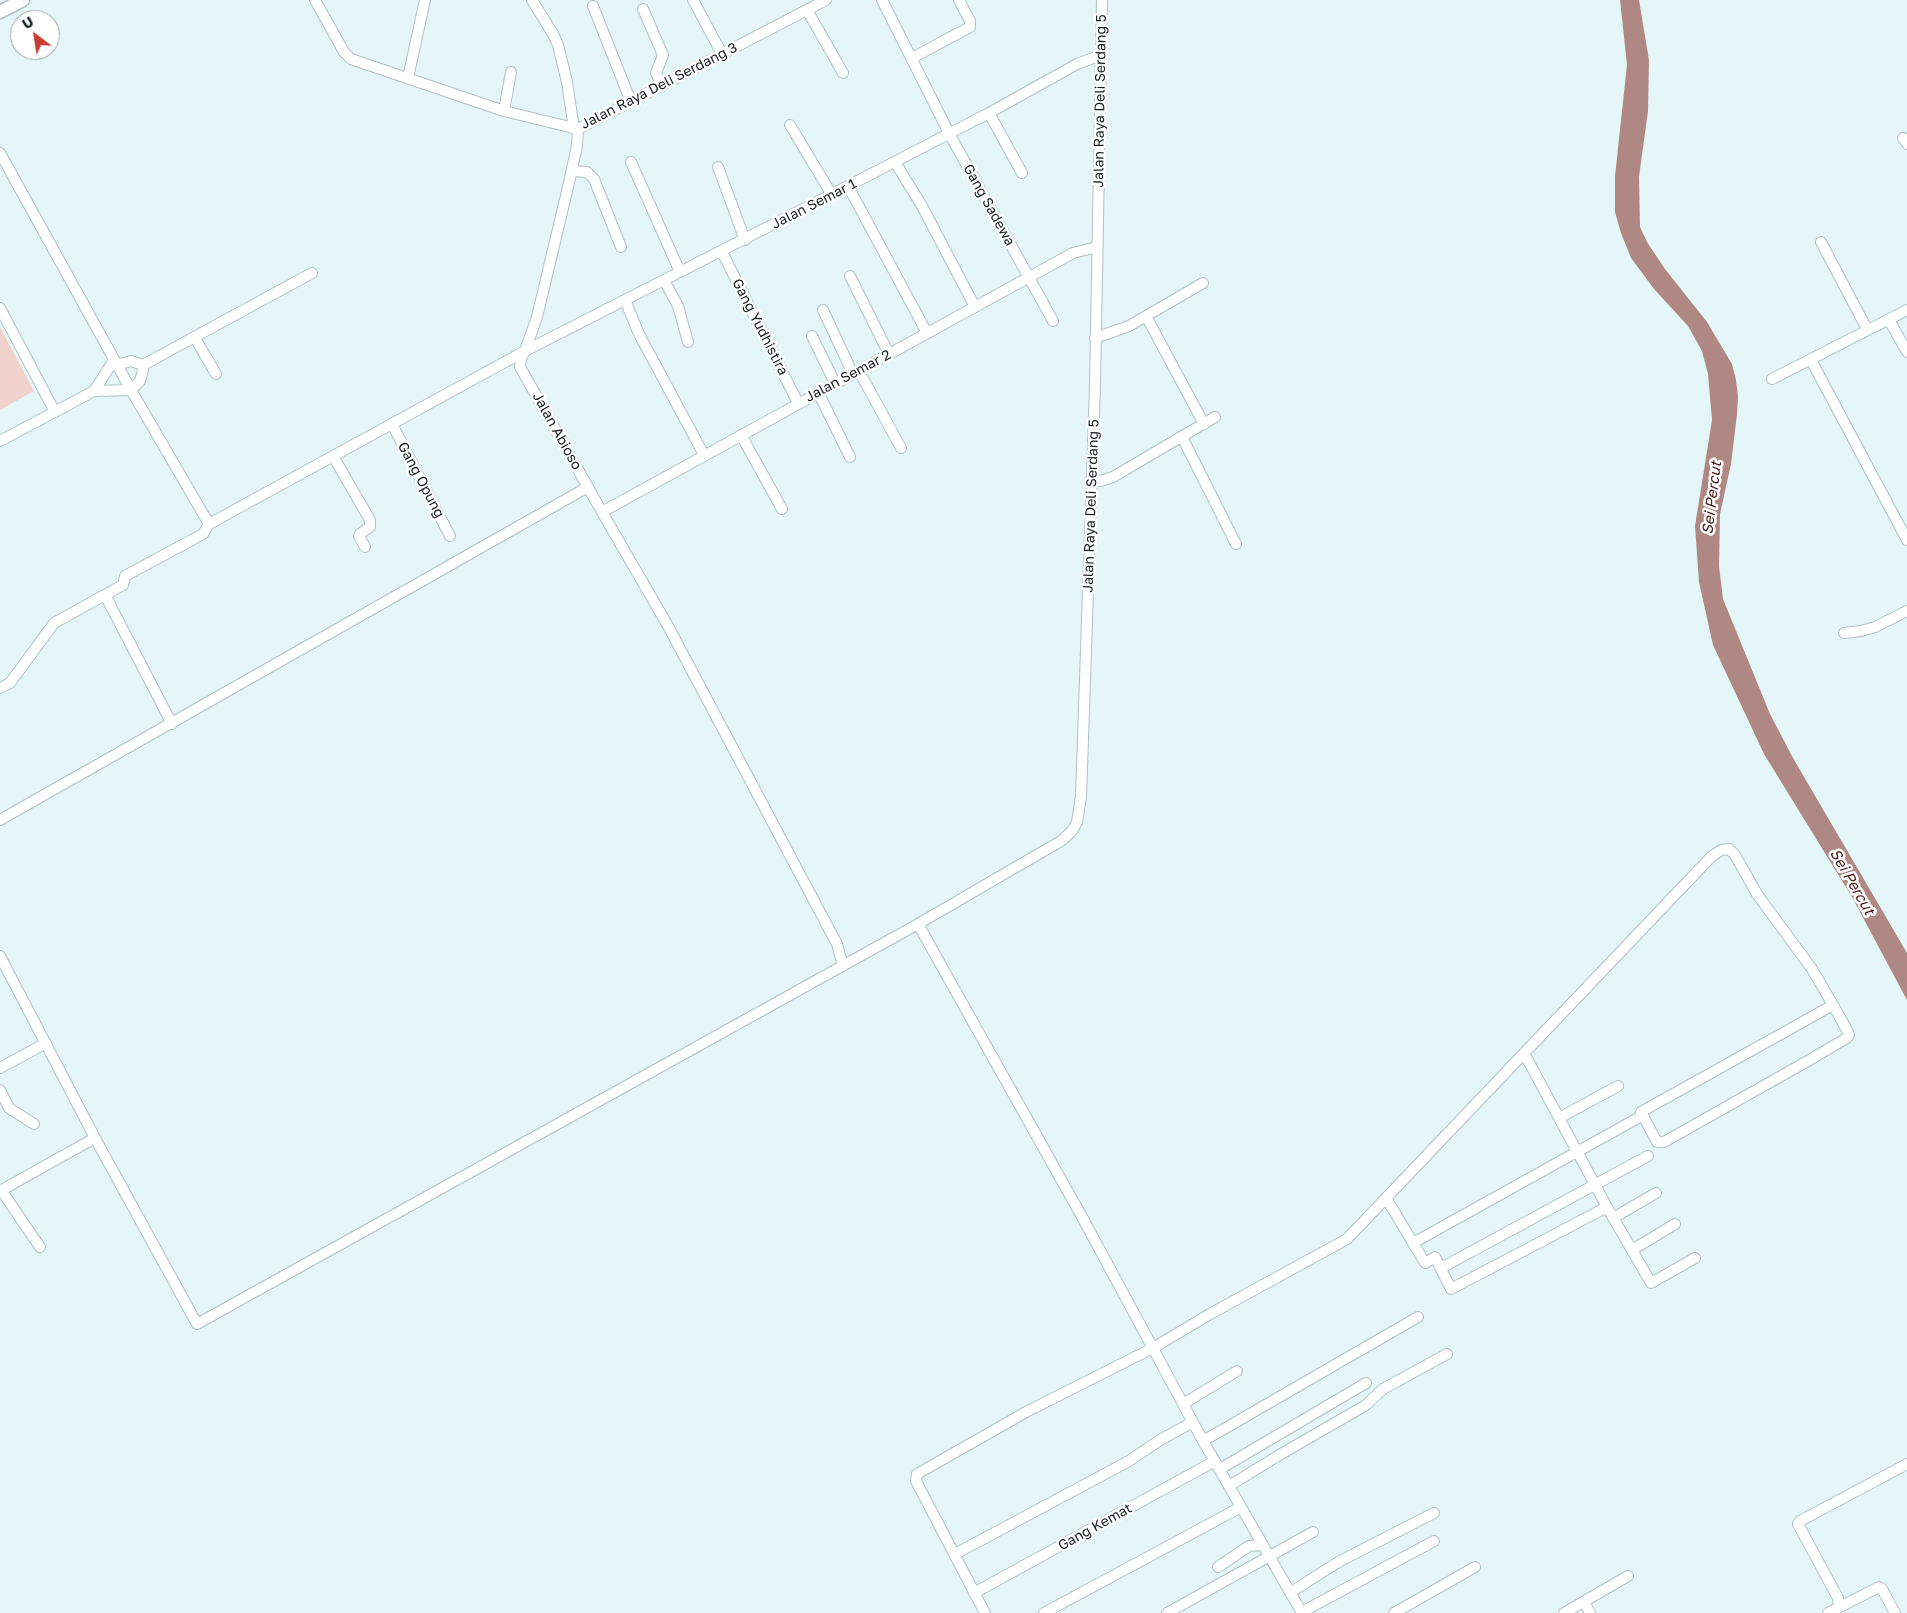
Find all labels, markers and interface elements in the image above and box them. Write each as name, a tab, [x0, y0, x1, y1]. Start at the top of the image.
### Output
north arrow	[10, 10, 60, 60]
text: U	[19, 13, 36, 32]
street label: Jalan Raya Deli Serdang 5	[1090, 14, 1110, 188]
street label: Jalan Raya Deli Serdang 3	[578, 39, 740, 133]
street label: Gang Sadewa	[960, 161, 1018, 249]
street label: Jalan Semar 1	[769, 175, 859, 233]
street label: Gang Yudhistira	[728, 276, 792, 378]
street label: Jalan Semar 2	[802, 346, 894, 406]
street label: Jalan Abioso	[529, 389, 585, 473]
street label: Jalan Raya Deli Serdang 5	[1080, 419, 1102, 593]
street label: Gang Opung	[394, 439, 448, 521]
water label: Sei Percut	[1699, 460, 1725, 536]
water label: Sei Percut	[1826, 846, 1878, 918]
street label: Gang Kemat	[1055, 1500, 1135, 1554]

